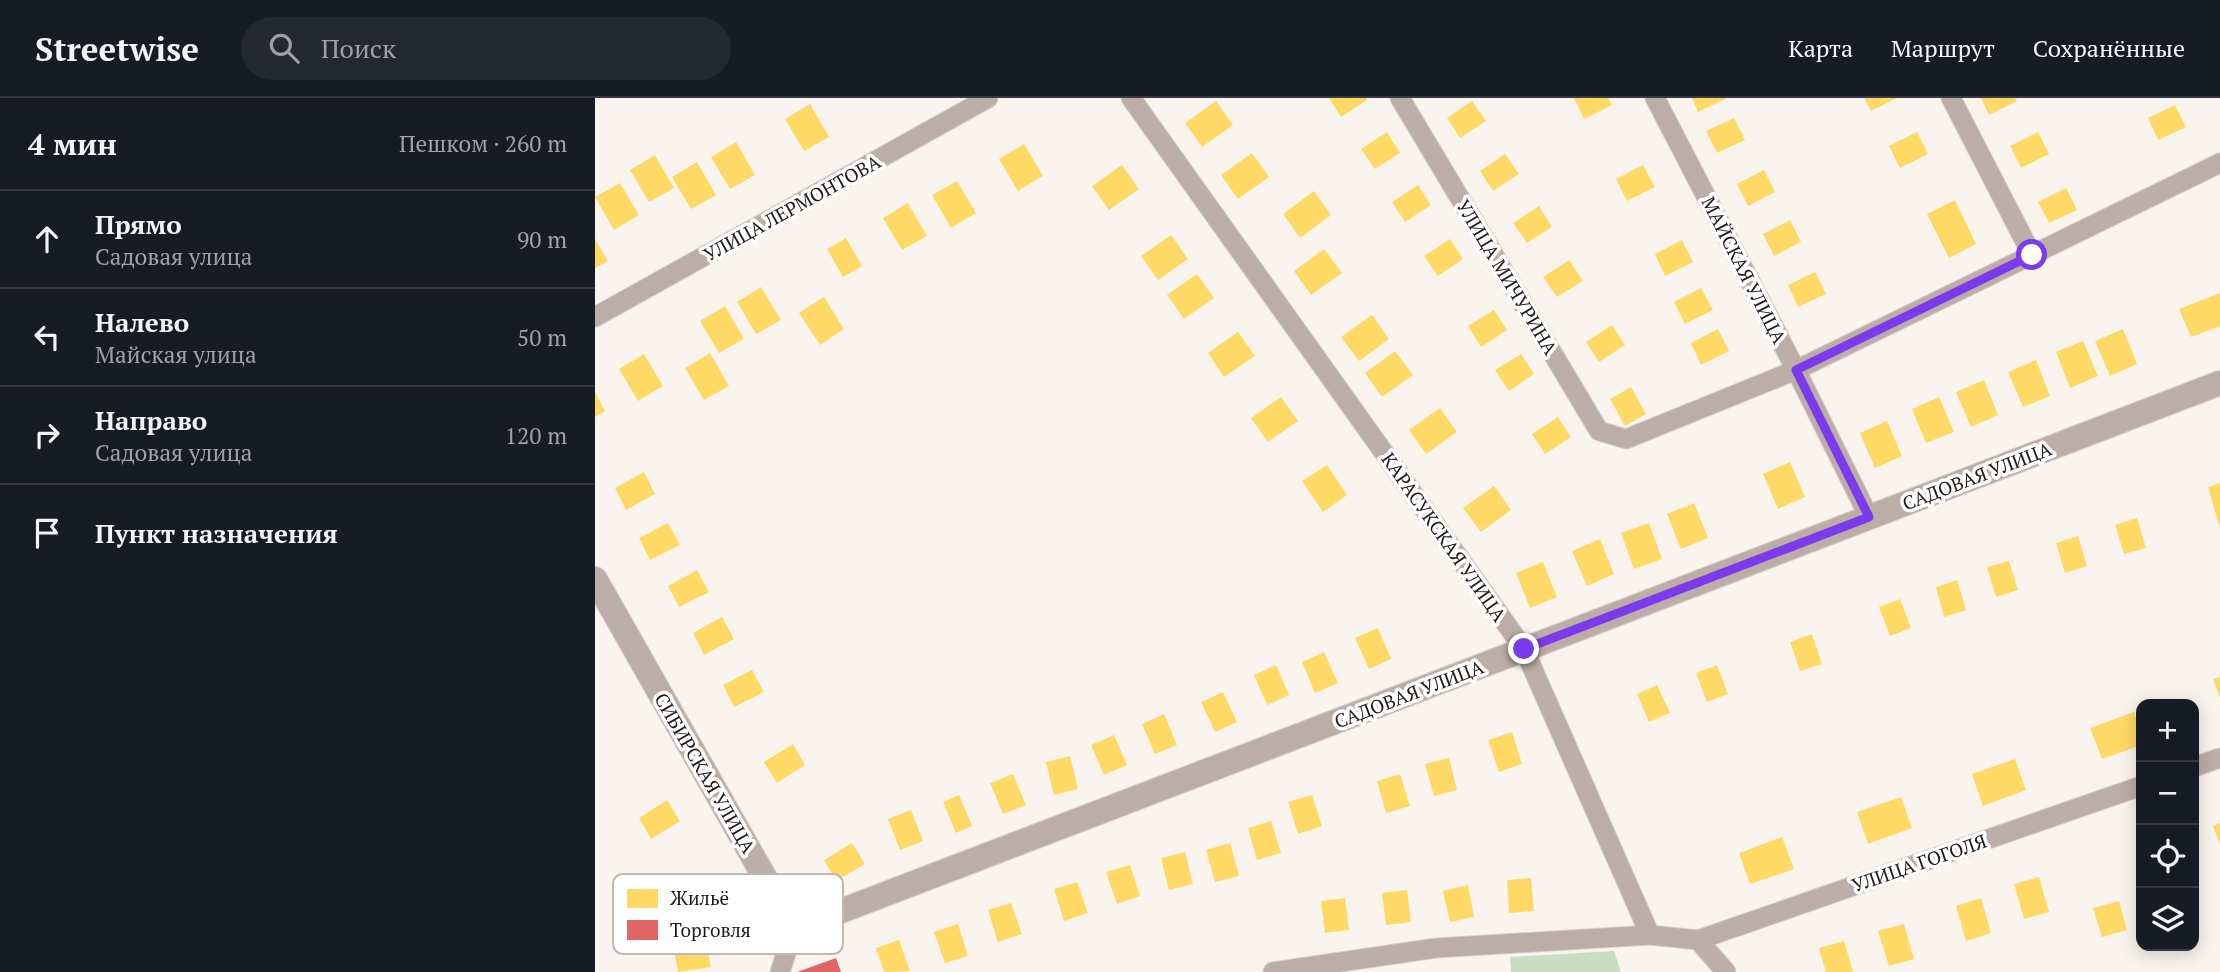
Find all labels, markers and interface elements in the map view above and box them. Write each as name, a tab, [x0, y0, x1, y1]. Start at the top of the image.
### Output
search box	[241, 17, 731, 80]
text: Streetwise	[35, 27, 199, 70]
icon: search	[265, 29, 303, 67]
text: Поиск	[321, 31, 396, 65]
text: Карта	[1788, 32, 1853, 64]
text: Маршрут	[1891, 32, 1995, 64]
text: Сохранённые	[2033, 32, 2185, 64]
text: 4 мин	[28, 124, 117, 164]
text: Пешком · 260 m	[399, 128, 567, 159]
street label: УЛИЦА ЛЕРМОНТОВА	[699, 148, 885, 267]
street label: МАЙСКАЯ УЛИЦА	[1697, 192, 1792, 348]
street label: УЛИЦА МИЧУРИНА	[1451, 195, 1564, 359]
text: Прямо	[95, 207, 182, 241]
icon: ahead	[28, 220, 66, 258]
text: 90 m	[517, 224, 567, 255]
route start	[2016, 239, 2047, 270]
text: Садовая улица	[95, 241, 252, 272]
text: Налево	[95, 305, 189, 339]
icon: left	[28, 318, 66, 356]
text: 50 m	[517, 322, 567, 353]
text: Майская улица	[95, 339, 257, 370]
text: Направо	[95, 403, 207, 437]
icon: right	[28, 416, 66, 454]
text: 120 m	[505, 420, 567, 451]
street label: САДОВАЯ УЛИЦА	[1899, 436, 2055, 516]
text: Садовая улица	[95, 437, 252, 468]
street label: КАРАСУКСКАЯ УЛИЦА	[1377, 447, 1512, 626]
icon: arrive	[28, 514, 66, 552]
text: Пункт назначения	[95, 516, 338, 550]
route end	[1508, 633, 1539, 664]
street label: САДОВАЯ УЛИЦА	[1331, 654, 1487, 734]
street label: СИБИРСКАЯ УЛИЦА	[649, 688, 762, 858]
map controls	[2136, 699, 2199, 951]
button: +	[2136, 699, 2199, 762]
button: −	[2136, 762, 2199, 825]
button: locate	[2136, 825, 2199, 888]
street label: УЛИЦА ГОГОЛЯ	[1848, 828, 1990, 897]
legend	[613, 874, 843, 954]
text: Жильё	[670, 885, 729, 910]
button: layers	[2136, 888, 2199, 951]
text: Торговля	[670, 917, 751, 942]

